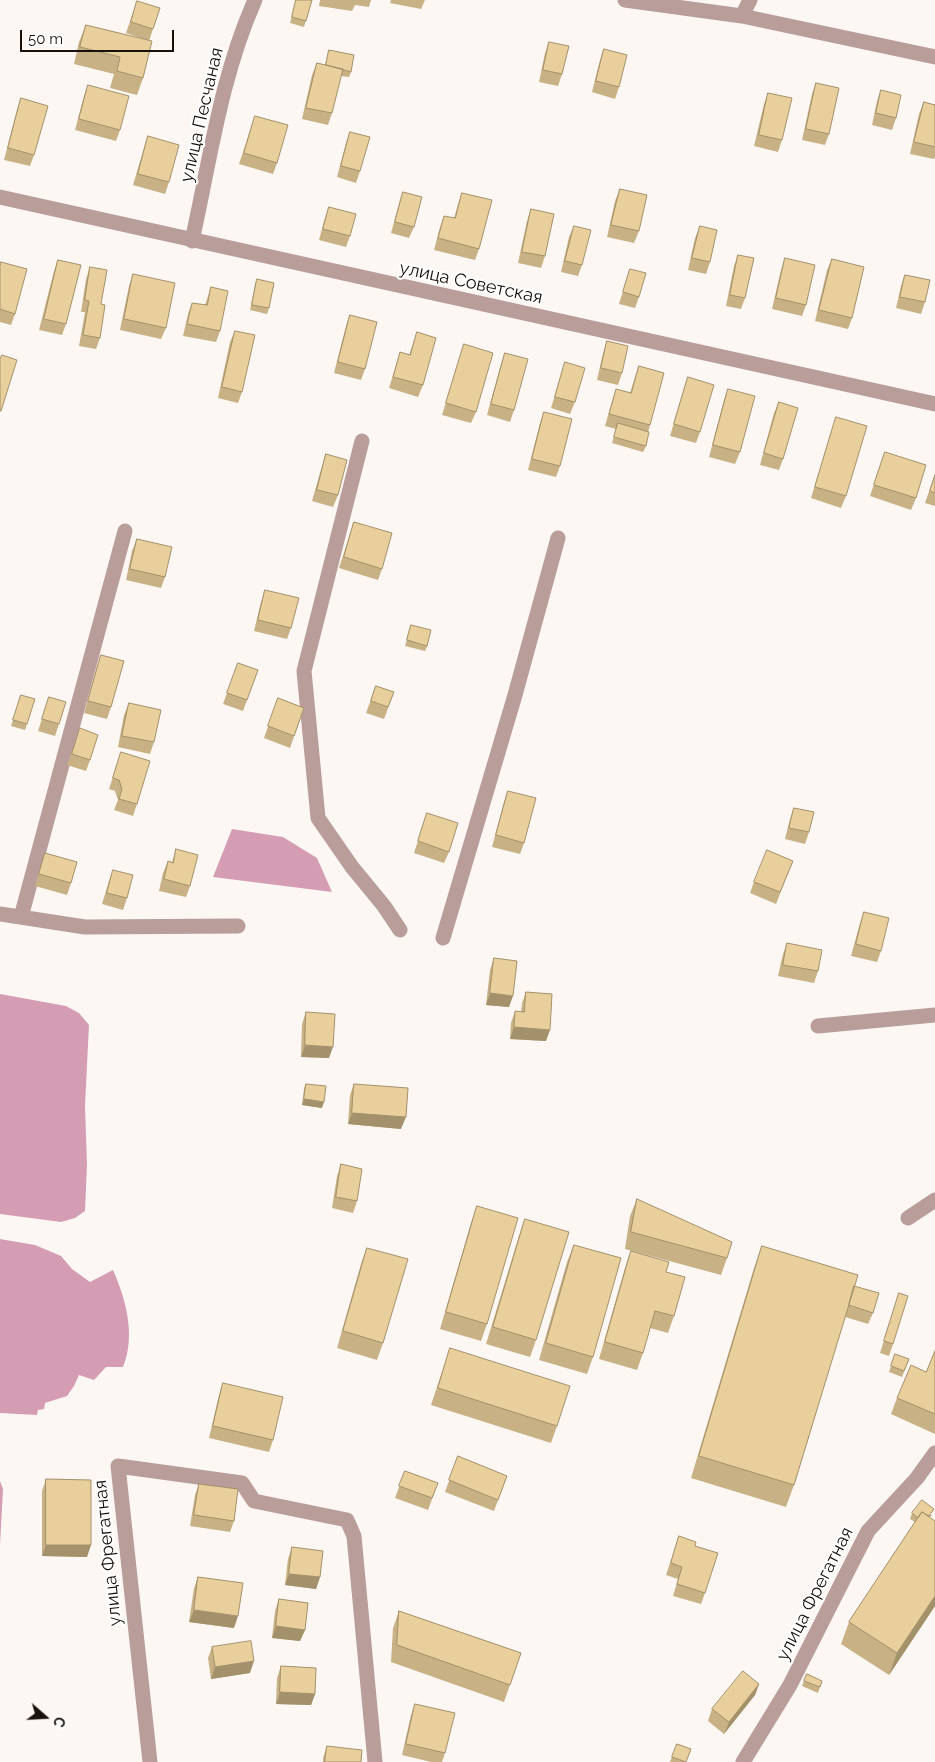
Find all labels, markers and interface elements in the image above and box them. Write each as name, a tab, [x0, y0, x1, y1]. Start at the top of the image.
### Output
scale bar	[22, 20, 176, 52]
text: 50 m	[28, 30, 63, 48]
street label: улица Песчаная	[176, 46, 228, 184]
street label: улица Советская	[398, 257, 544, 309]
street label: улица Фрегатная	[90, 1479, 126, 1627]
street label: улица Фрегатная	[772, 1524, 858, 1664]
north arrow	[20, 1692, 70, 1742]
text: С	[50, 1715, 68, 1729]

